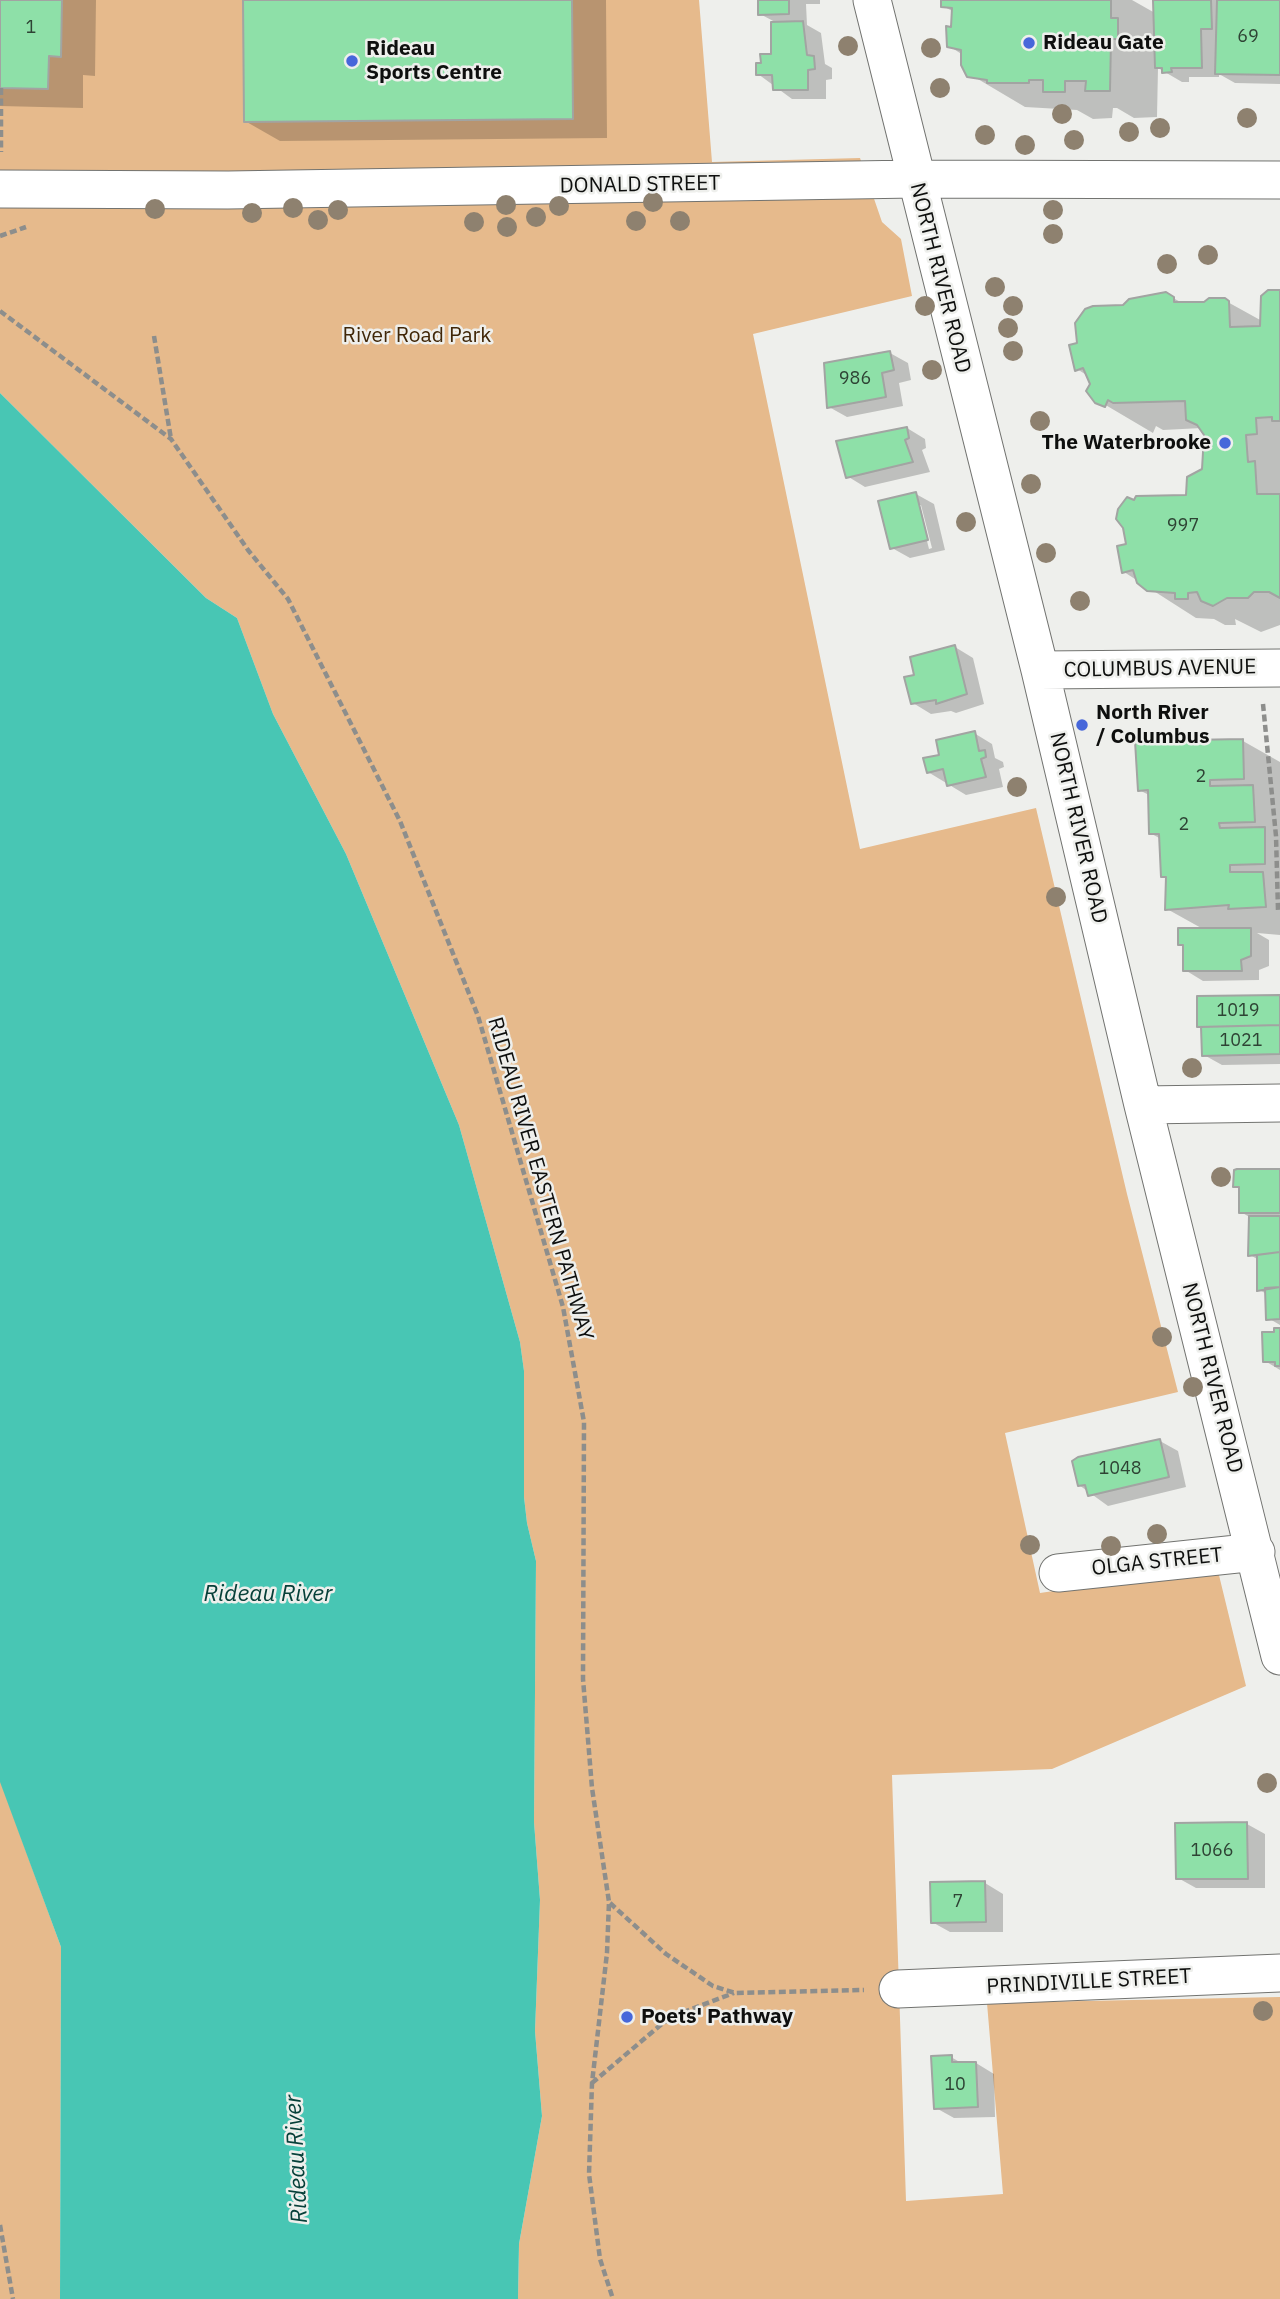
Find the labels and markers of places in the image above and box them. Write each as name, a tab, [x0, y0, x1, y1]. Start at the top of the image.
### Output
place label: Rideau Gate	[1043, 30, 1164, 56]
marker: Rideau Gate	[1021, 35, 1037, 51]
place label: Rideau Sports Centre	[366, 36, 502, 86]
marker: Rideau Sports Centre	[344, 53, 360, 69]
place label: The Waterbrooke	[1041, 430, 1211, 456]
marker: The Waterbrooke	[1217, 435, 1233, 451]
place label: North River / Columbus	[1096, 700, 1210, 750]
marker: North River / Columbus	[1074, 717, 1090, 733]
place label: Poets' Pathway	[641, 2004, 793, 2030]
marker: Poets' Pathway	[619, 2009, 635, 2025]

